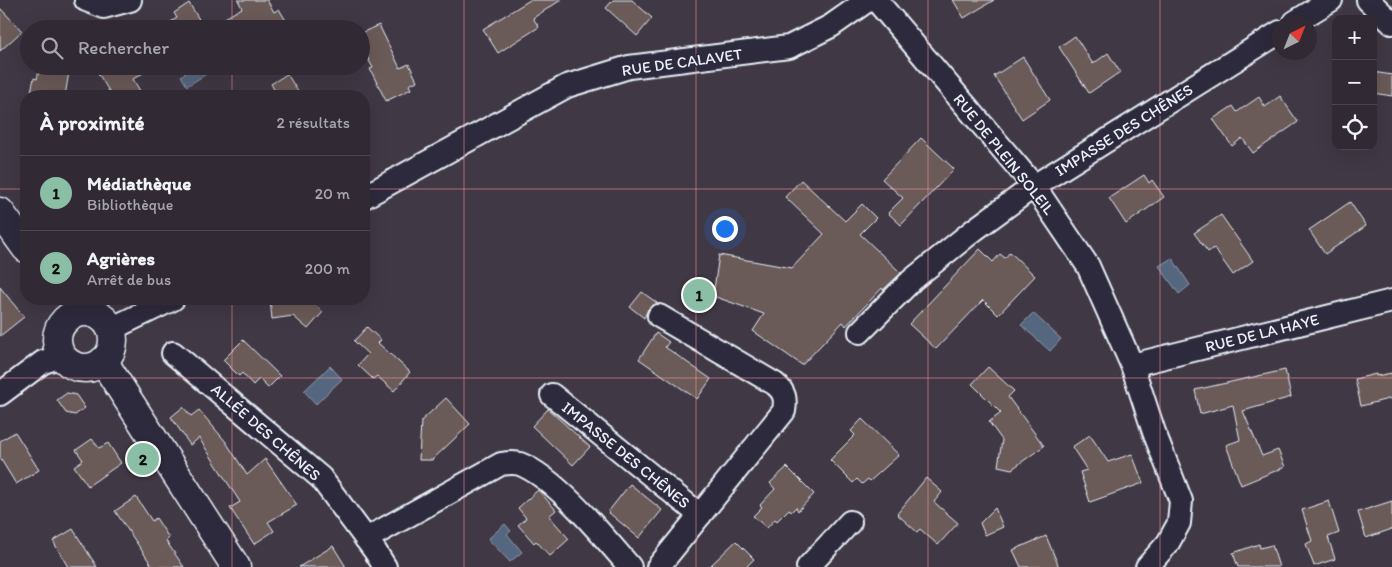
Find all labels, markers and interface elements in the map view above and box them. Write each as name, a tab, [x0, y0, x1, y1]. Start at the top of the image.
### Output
north arrow	[1272, 15, 1317, 60]
map controls	[1332, 15, 1377, 150]
button: +	[1332, 15, 1377, 60]
search box	[20, 20, 370, 75]
icon: search	[38, 34, 66, 62]
text: Rechercher	[78, 36, 169, 59]
street label: RUE DE CALAVET	[620, 44, 744, 80]
button: −	[1332, 60, 1377, 105]
street label: IMPASSE DES CHÊNES	[1052, 80, 1196, 180]
street label: RUE DE PLEIN SOLEIL	[949, 90, 1059, 218]
button: locate	[1332, 105, 1377, 150]
text: À proximité	[40, 110, 145, 135]
text: 2 résultats	[276, 113, 350, 132]
text: Médiathèque	[87, 172, 191, 195]
text: 1	[52, 184, 60, 203]
text: 20 m	[315, 184, 350, 203]
text: Bibliothèque	[87, 195, 173, 214]
your location	[712, 216, 738, 242]
text: Agrières	[87, 247, 155, 270]
text: 2	[52, 259, 60, 278]
text: 200 m	[305, 259, 350, 278]
text: Arrêt de bus	[87, 270, 171, 289]
pin: 1	[683, 276, 715, 314]
street label: RUE DE LA HAYE	[1203, 310, 1321, 356]
street label: ALLÉE DES CHÊNES	[207, 379, 325, 485]
street label: IMPASSE DES CHÊNES	[558, 398, 694, 512]
pin: 2	[127, 440, 159, 478]

